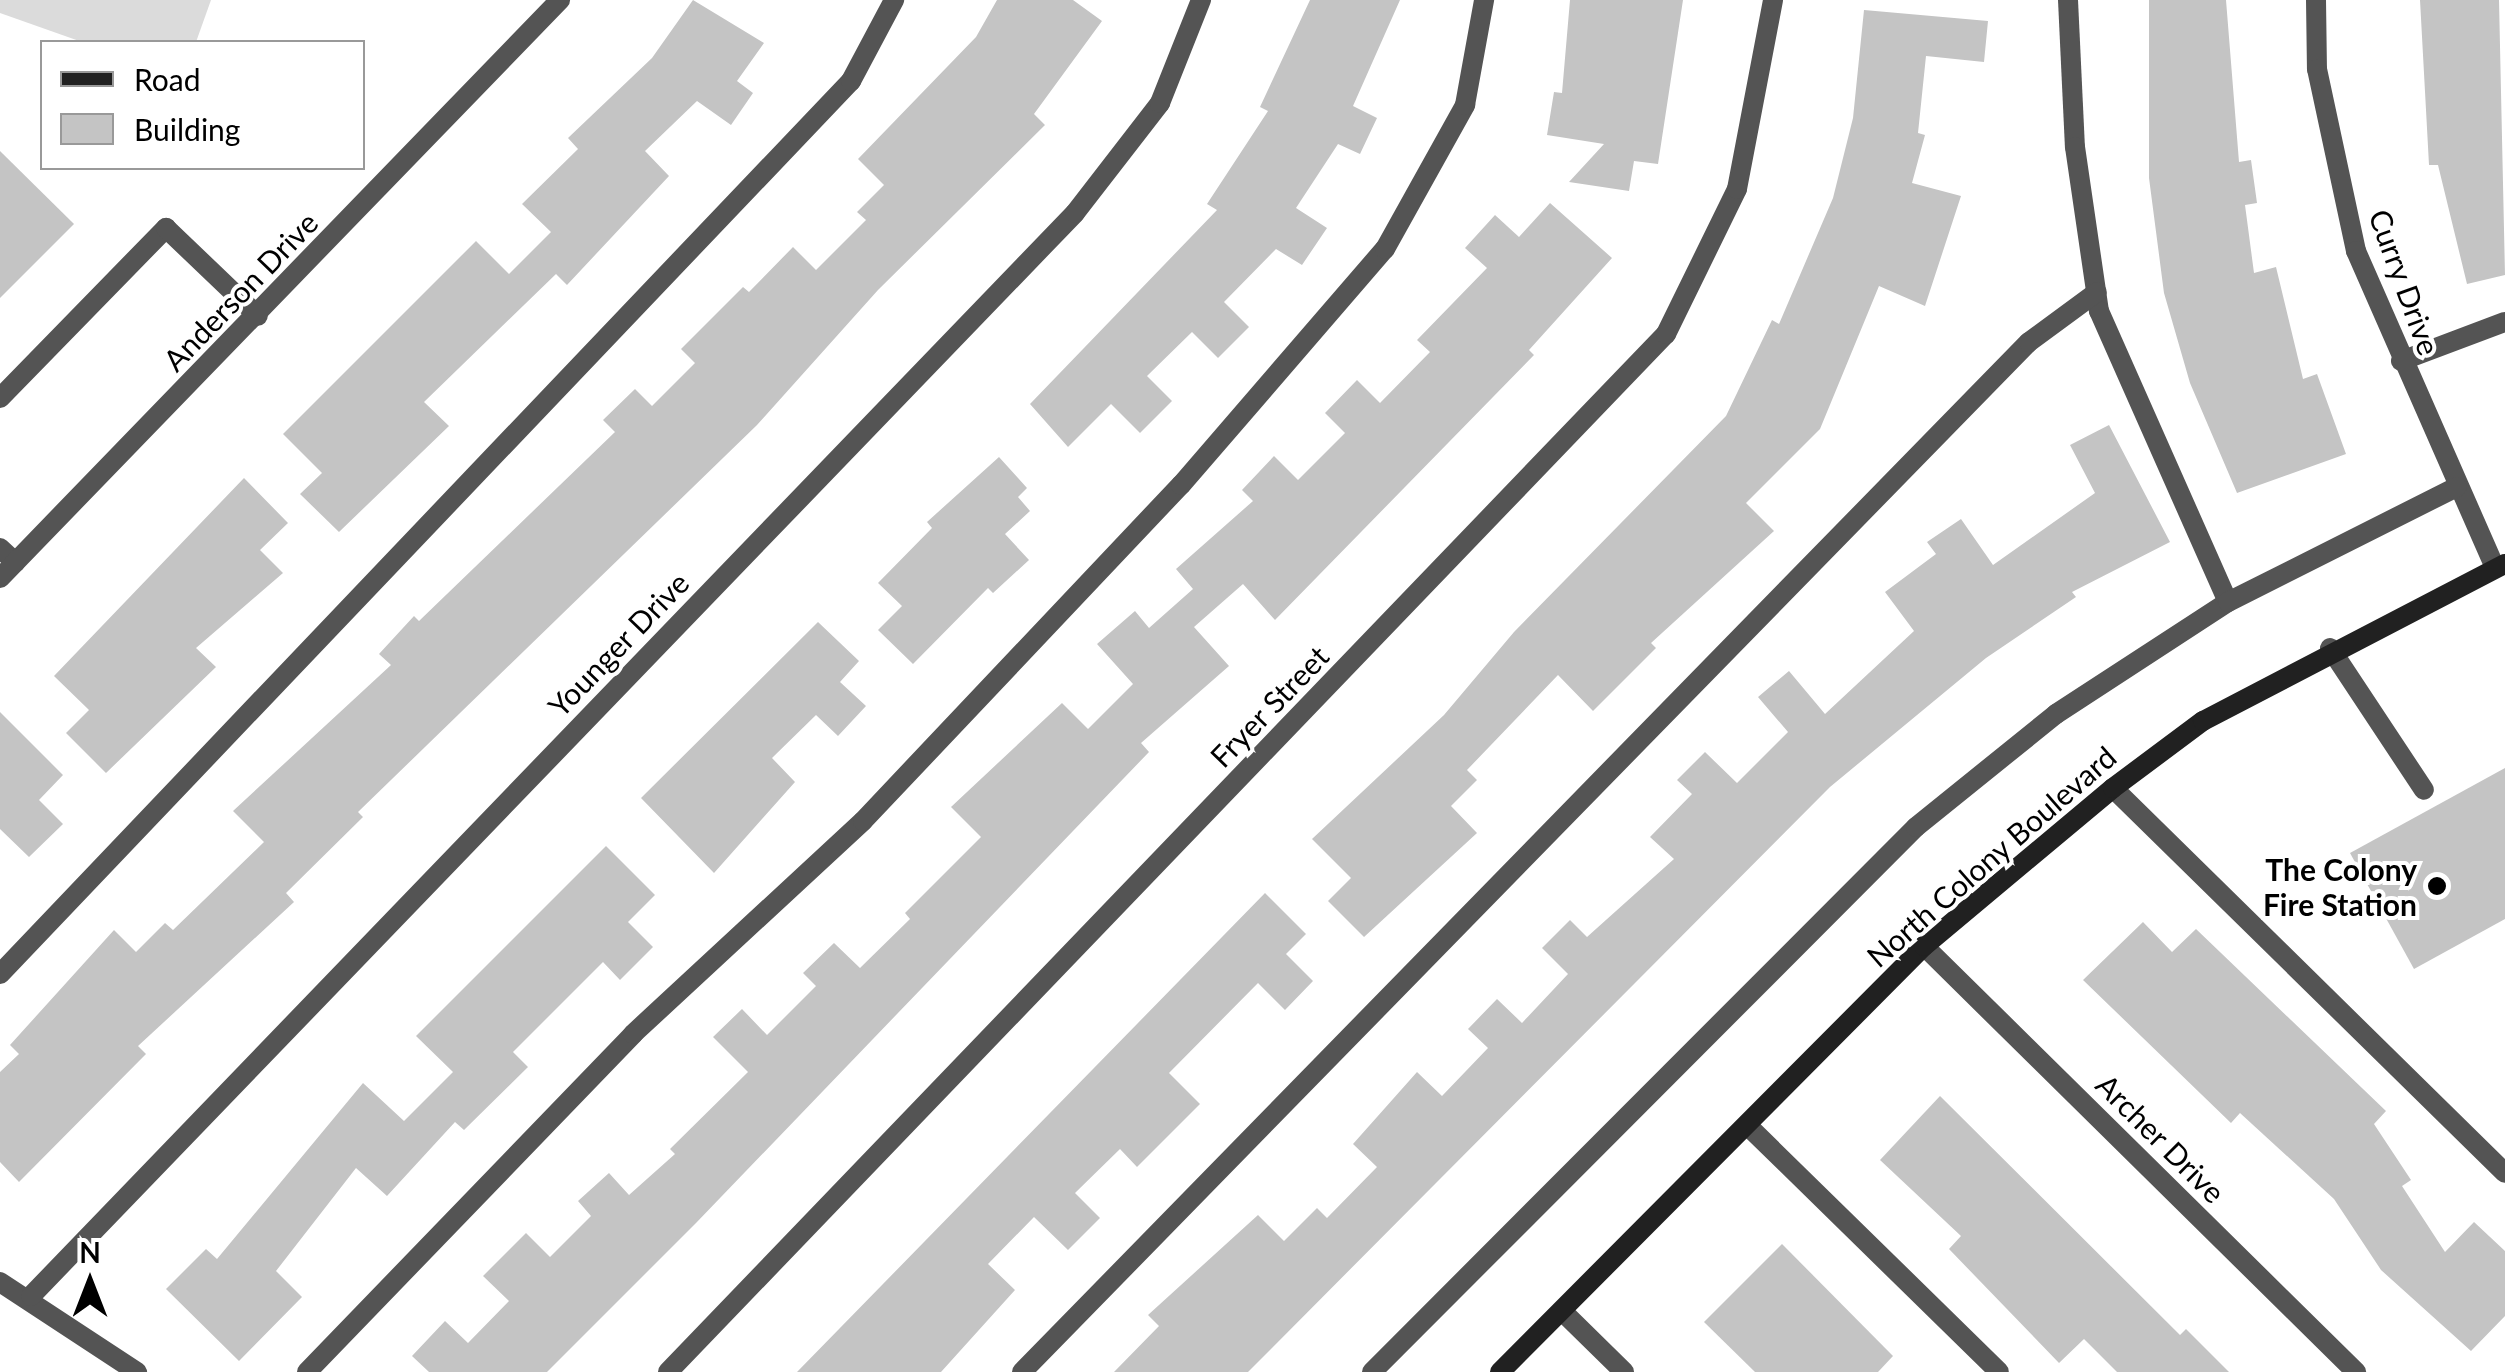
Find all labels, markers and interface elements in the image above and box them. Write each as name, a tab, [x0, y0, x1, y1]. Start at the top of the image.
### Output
legend	[40, 40, 365, 170]
text: Road	[134, 61, 201, 97]
text: Building	[134, 111, 240, 147]
street label: Anderson Drive	[155, 204, 325, 378]
street label: Curry Drive	[2362, 204, 2448, 360]
street label: Younger Drive	[540, 564, 696, 724]
street label: Fryer Street	[1202, 638, 1336, 774]
street label: North Colony Boulevard	[1859, 738, 2123, 974]
place label: The Colony Fire Station	[2263, 851, 2417, 922]
marker: The Colony Fire Station	[2426, 875, 2448, 897]
street label: Archer Drive	[2089, 1066, 2233, 1210]
north arrow	[40, 1232, 140, 1332]
text: N	[79, 1235, 101, 1269]

